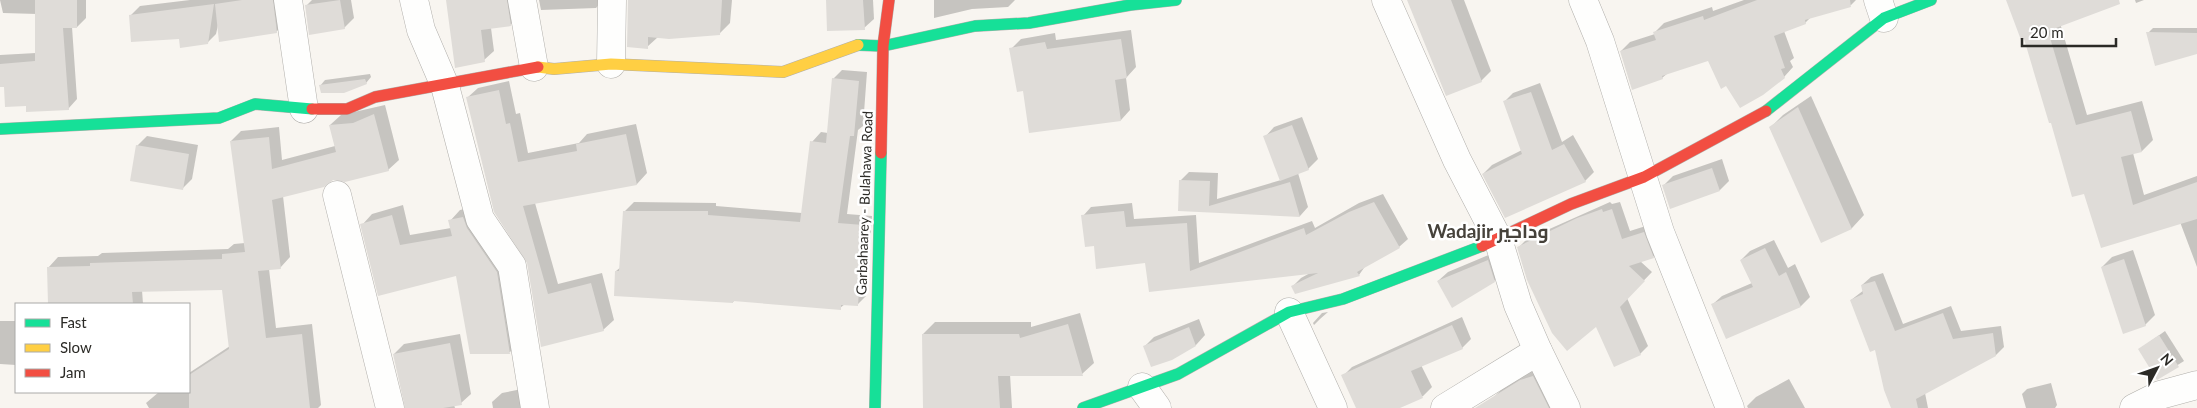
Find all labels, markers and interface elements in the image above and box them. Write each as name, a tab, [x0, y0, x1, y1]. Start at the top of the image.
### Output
scale bar	[2022, 15, 2116, 47]
text: 20 m	[2030, 23, 2064, 41]
street label: Garbahaarey - Bulahawa Road	[852, 111, 876, 295]
district label: Wadajir وداجير	[1427, 219, 1549, 243]
legend	[15, 303, 190, 393]
text: Fast	[60, 313, 87, 331]
text: Slow	[60, 338, 92, 356]
north arrow	[2132, 343, 2182, 393]
text: N	[2157, 349, 2177, 369]
text: Jam	[60, 363, 86, 381]

